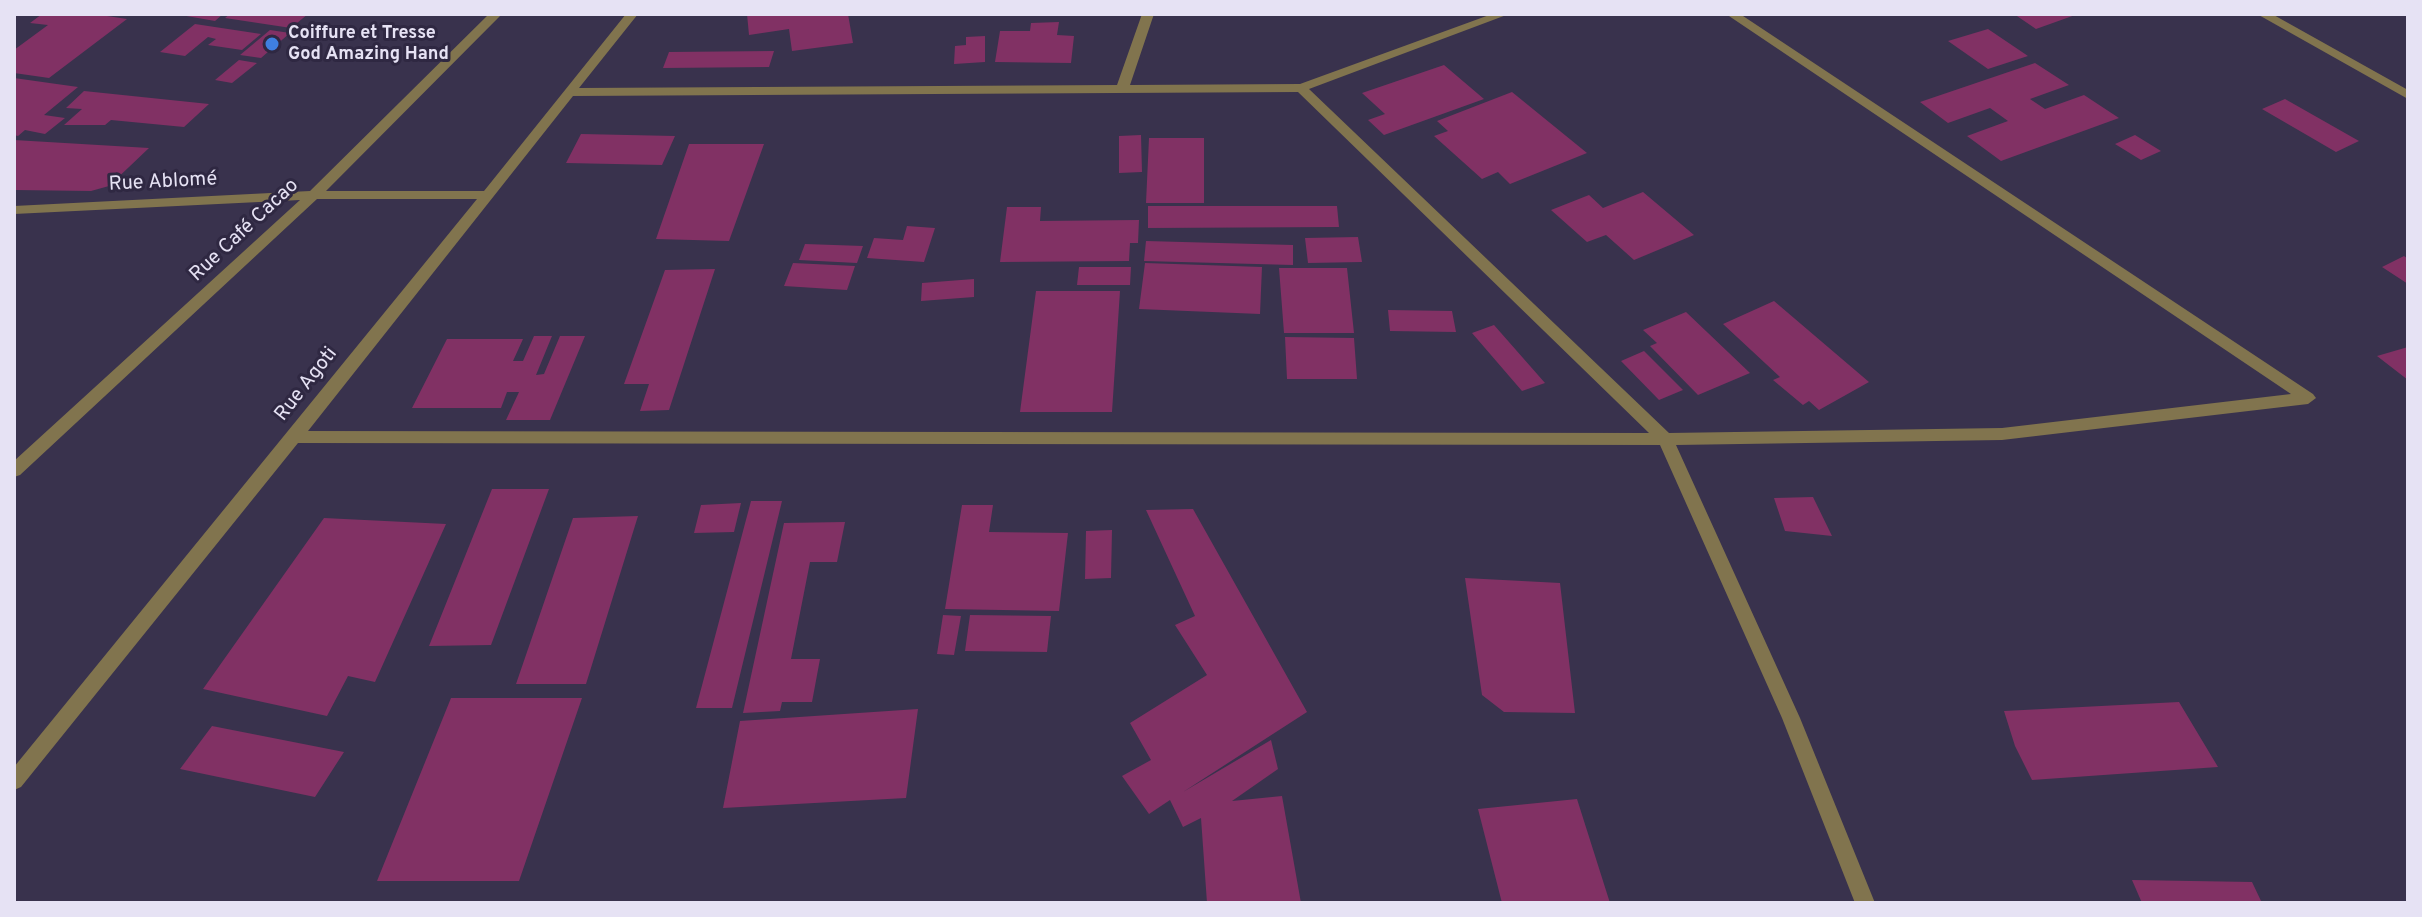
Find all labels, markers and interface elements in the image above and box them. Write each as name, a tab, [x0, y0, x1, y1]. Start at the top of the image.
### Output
place label: Coiffure et Tresse God Amazing Hand	[288, 23, 449, 66]
marker: Coiffure et Tresse God Amazing Hand	[263, 35, 281, 53]
street label: Rue Ablomé	[108, 168, 218, 198]
street label: Rue Café Cacao	[186, 174, 304, 288]
street label: Rue Agoti	[271, 343, 343, 427]

